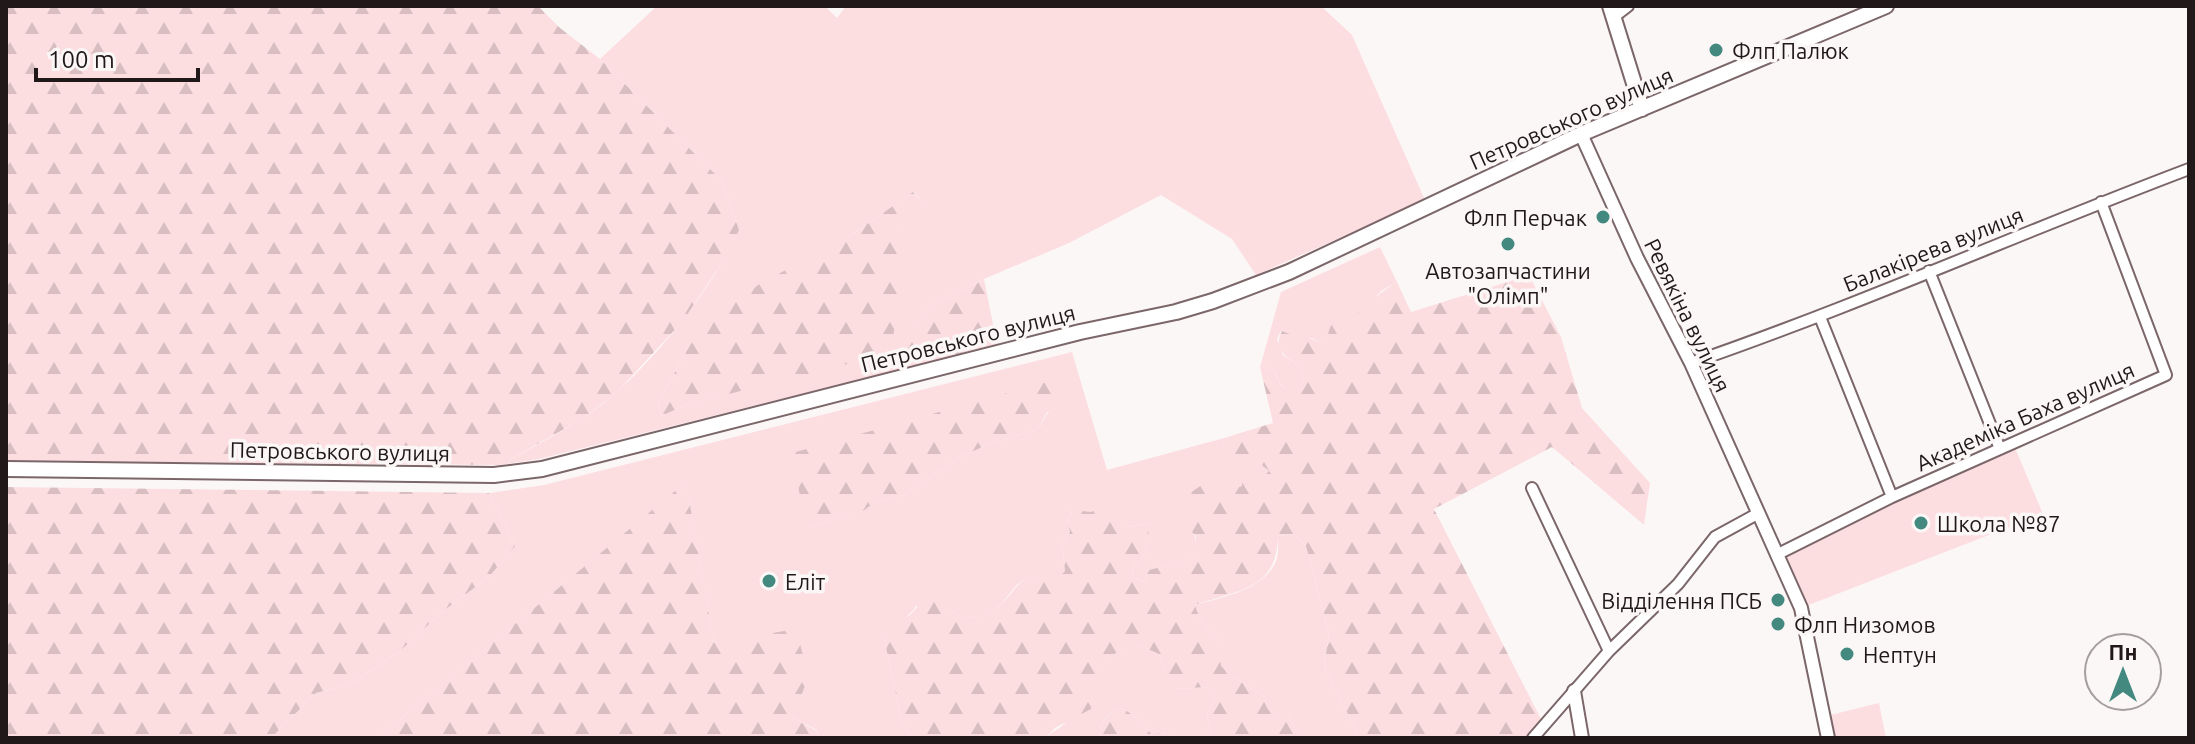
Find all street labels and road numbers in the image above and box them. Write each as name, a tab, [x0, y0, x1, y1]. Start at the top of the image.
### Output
street label: Петровського вулиця	[1465, 62, 1677, 174]
street label: Балакірева вулиця	[1839, 201, 2027, 297]
street label: Ревякіна вулиця	[1640, 234, 1736, 396]
street label: Петровського вулиця	[858, 299, 1078, 377]
street label: Академіка Баха вулиця	[1912, 357, 2138, 475]
street label: Петровського вулиця	[230, 437, 450, 465]

